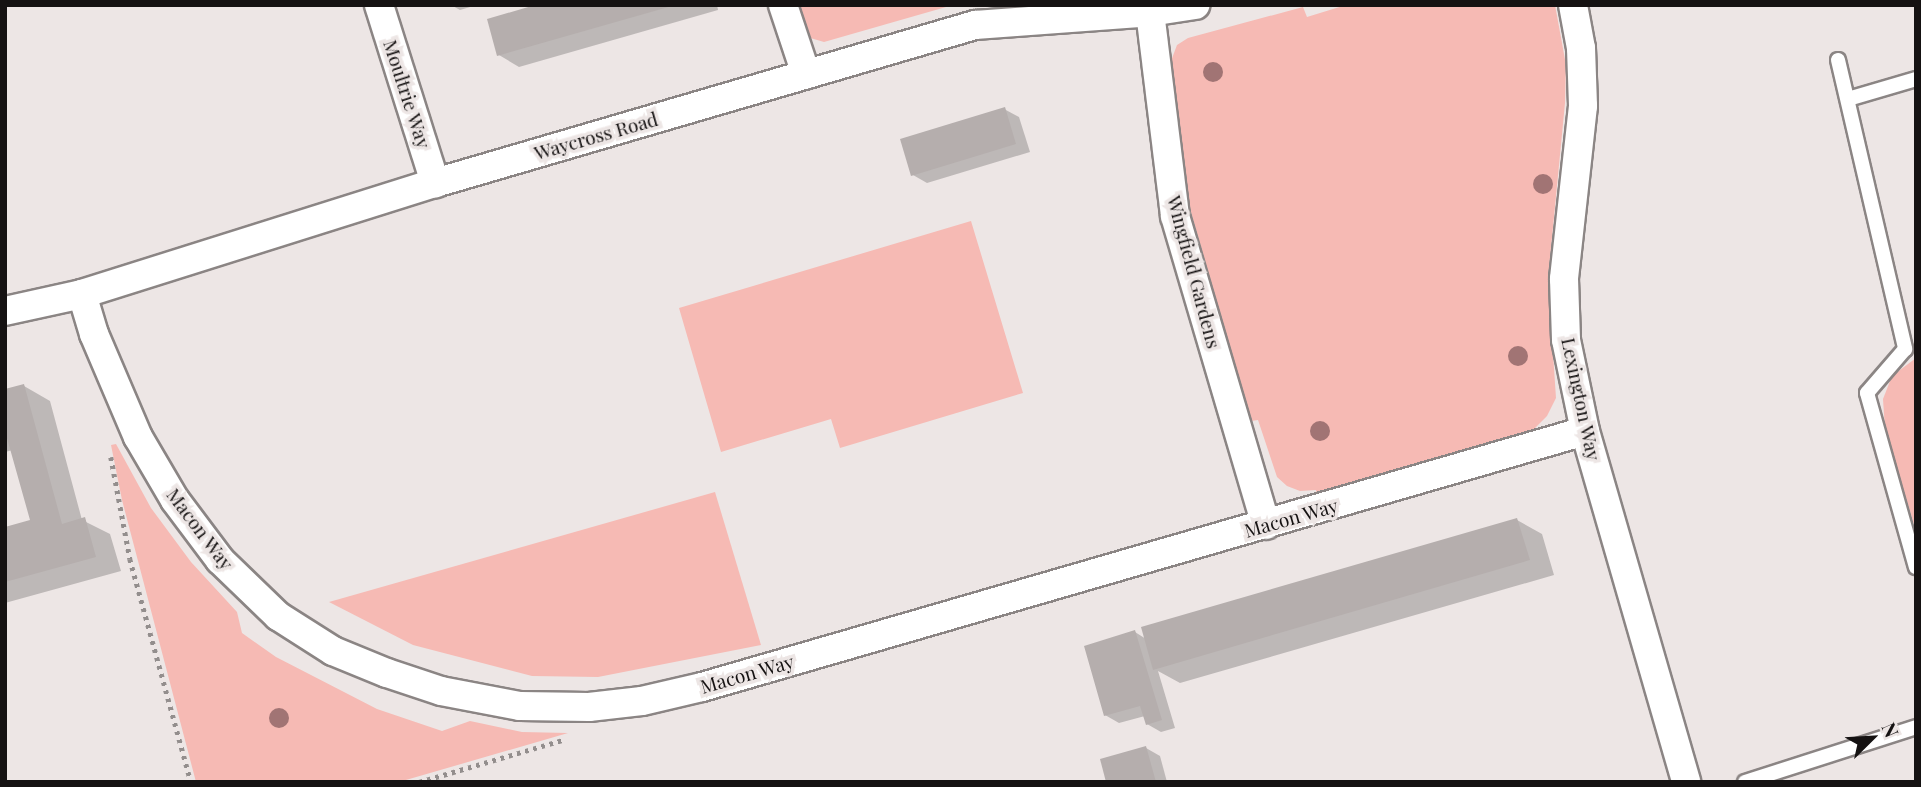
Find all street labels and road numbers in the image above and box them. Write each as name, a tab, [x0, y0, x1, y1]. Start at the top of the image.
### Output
street label: Moultrie Way	[379, 37, 435, 151]
street label: Waycross Road	[531, 107, 661, 165]
street label: Wingfield Gardens	[1163, 193, 1225, 351]
street label: Lexington Way	[1557, 335, 1605, 463]
street label: Macon Way	[162, 483, 238, 575]
street label: Macon Way	[1241, 494, 1341, 542]
street label: Macon Way	[697, 650, 797, 698]

